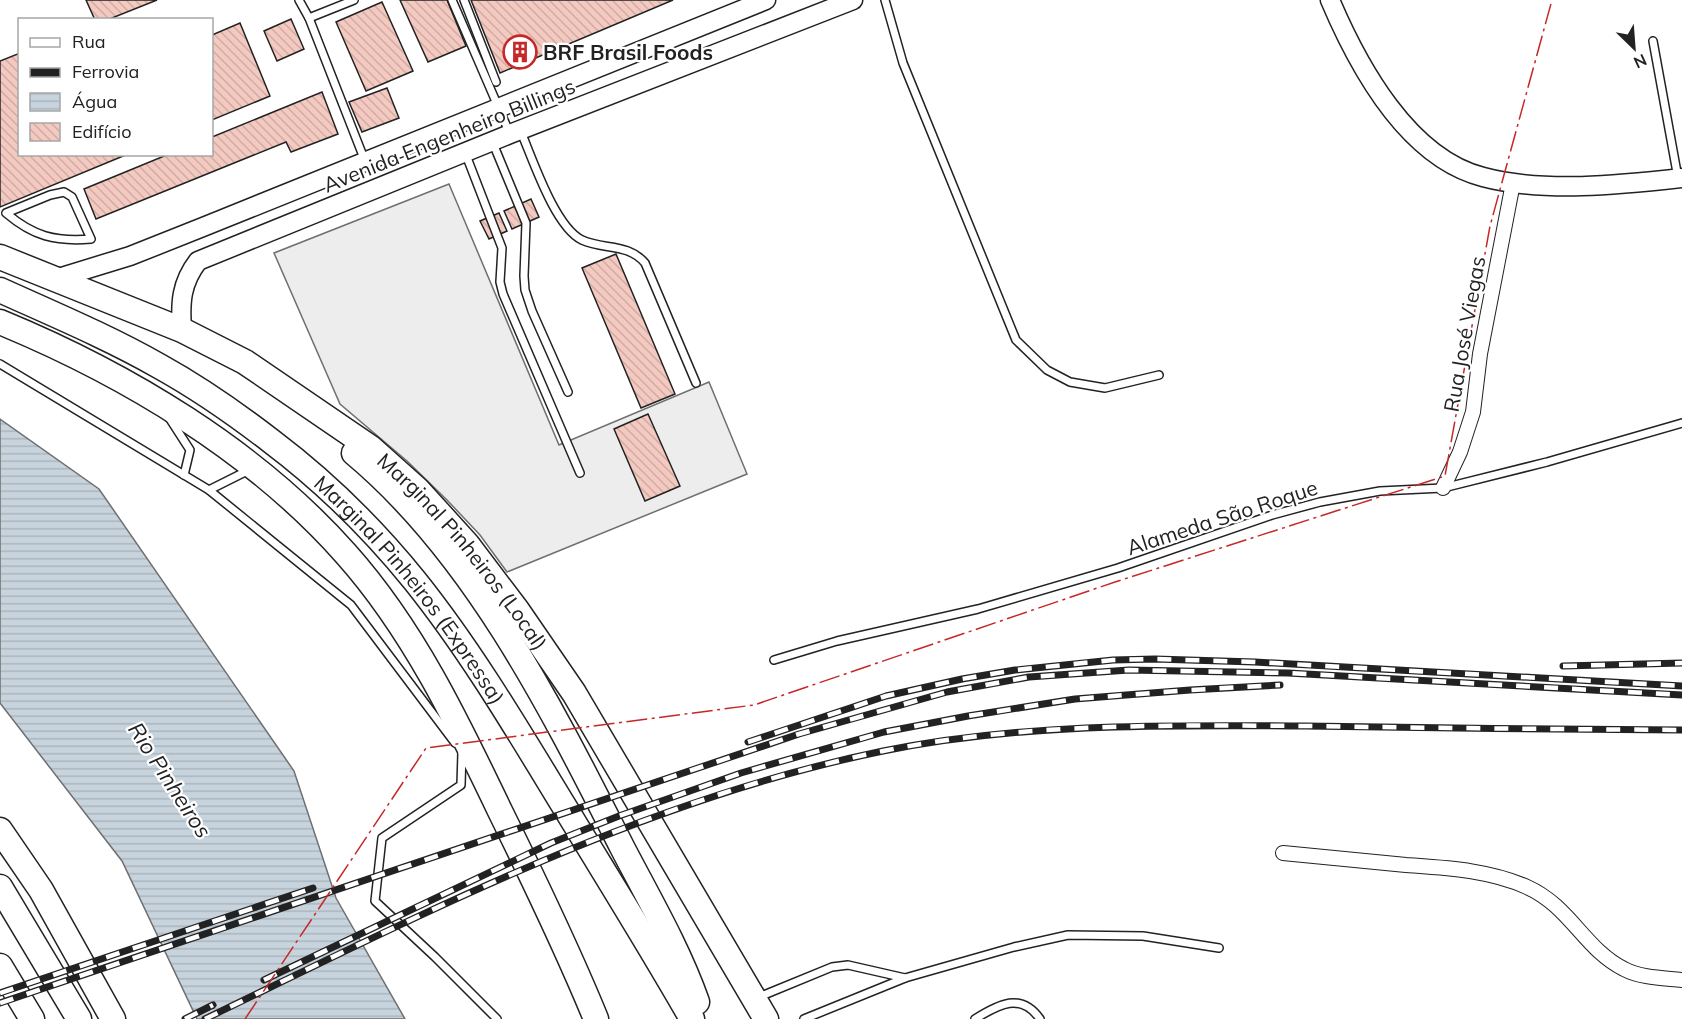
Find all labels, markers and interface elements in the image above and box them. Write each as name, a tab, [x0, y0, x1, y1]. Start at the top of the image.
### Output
legend	[18, 18, 213, 156]
north arrow	[1604, 18, 1664, 78]
text: Rua	[72, 30, 106, 53]
building icon: BRF Brasil Foods	[502, 34, 538, 70]
place label: BRF Brasil Foods	[543, 39, 713, 65]
text: N	[1631, 50, 1650, 73]
text: Ferrovia	[72, 60, 139, 83]
street label: Avenida Engenheiro Billings	[319, 72, 579, 198]
text: Água	[72, 90, 117, 113]
text: Edifício	[72, 120, 131, 143]
street label: Rua José Viegas	[1438, 254, 1490, 414]
street label: Marginal Pinheiros (Local)	[372, 447, 553, 655]
street label: Marginal Pinheiros (Expressa)	[309, 470, 511, 709]
street label: Alameda São Roque	[1123, 474, 1321, 560]
water label: Rio Pinheiros	[122, 717, 218, 843]

